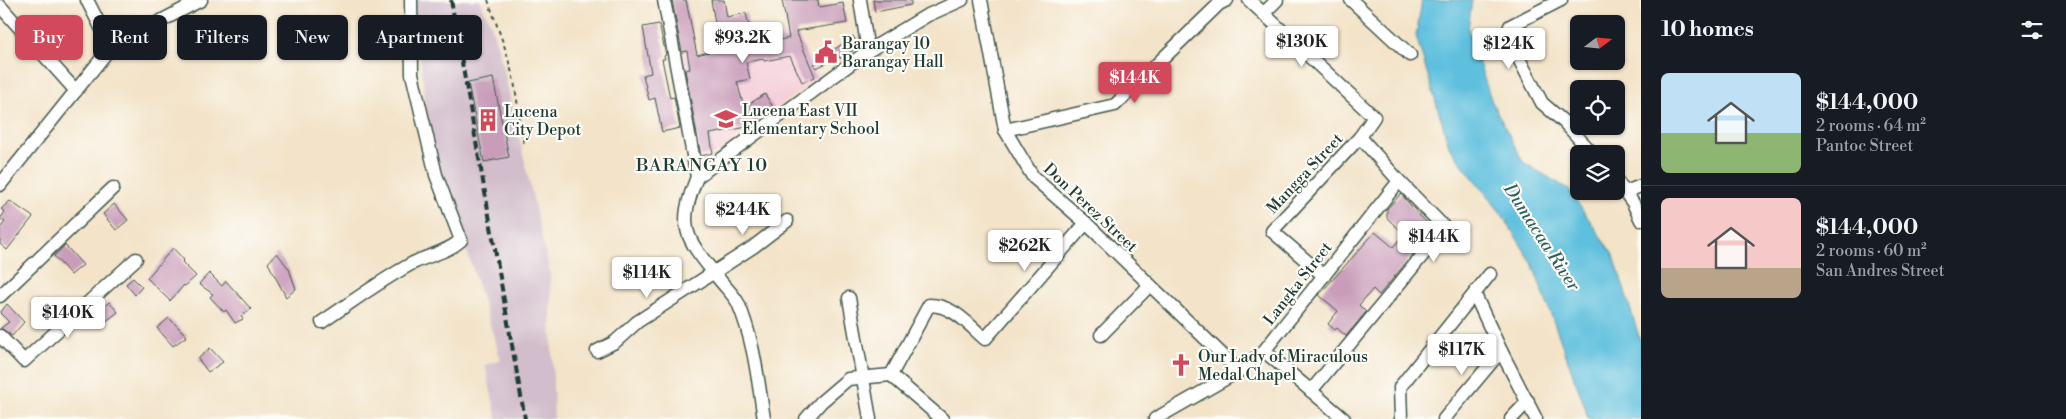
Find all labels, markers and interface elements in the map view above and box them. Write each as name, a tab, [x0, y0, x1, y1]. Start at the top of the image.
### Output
chip: Buy	[15, 15, 83, 60]
chip: Rent	[93, 15, 167, 60]
chip: Filters	[177, 15, 267, 60]
chip: New	[277, 15, 348, 60]
chip: Apartment	[358, 15, 482, 60]
north arrow	[1570, 15, 1625, 70]
map controls	[1570, 15, 1625, 200]
icon: filters	[2018, 16, 2046, 44]
text: 10 homes	[1661, 17, 1754, 43]
pin: $93.2K	[702, 22, 784, 64]
pin: $130K	[1267, 26, 1337, 68]
text: $93.2K	[715, 28, 771, 48]
pin: $124K	[1474, 28, 1544, 70]
text: $130K	[1276, 32, 1328, 52]
place label: Barangay 10 Barangay Hall	[841, 34, 944, 72]
text: $124K	[1483, 34, 1535, 54]
public building icon: Barangay 10 Barangay Hall	[813, 39, 839, 65]
pin: $144K	[1100, 62, 1170, 104]
text: $144K	[1109, 68, 1161, 88]
button: locate	[1570, 80, 1625, 135]
text: $144,000	[1816, 90, 1918, 116]
icon: home	[1701, 93, 1761, 153]
place label: Lucena East VII Elementary School	[742, 101, 880, 139]
place label: Lucena City Depot	[504, 102, 581, 140]
school or university icon: Lucena East VII Elementary School	[713, 106, 739, 132]
building icon: Lucena City Depot	[475, 107, 501, 133]
text: 2 rooms · 64 m²	[1816, 116, 1926, 136]
street label: Mangga Street	[1262, 129, 1347, 218]
text: Pantoc Street	[1816, 136, 1913, 156]
button: layers	[1570, 145, 1625, 200]
district label: BARANGAY 10	[635, 154, 768, 177]
street label: Don Perez Street	[1039, 159, 1142, 257]
water label: Dumacaa River	[1498, 178, 1585, 296]
pin: $244K	[708, 194, 778, 236]
text: $244K	[716, 200, 770, 220]
text: $144,000	[1816, 215, 1918, 241]
icon: home	[1701, 218, 1761, 278]
pin: $144K	[1399, 220, 1469, 263]
text: $144K	[1408, 227, 1460, 247]
pin: $262K	[990, 230, 1060, 272]
text: $262K	[999, 236, 1051, 256]
street label: Langka Street	[1259, 238, 1337, 329]
text: 2 rooms · 60 m²	[1816, 241, 1927, 261]
pin: $114K	[612, 256, 682, 299]
text: San Andres Street	[1816, 261, 1944, 281]
text: $114K	[623, 263, 671, 283]
pin: $140K	[33, 296, 103, 339]
text: $140K	[42, 303, 94, 323]
pin: $117K	[1427, 334, 1497, 376]
text: $117K	[1439, 340, 1485, 360]
place label: Our Lady of Miraculous Medal Chapel	[1198, 347, 1368, 385]
church icon: Our Lady of Miraculous Medal Chapel	[1168, 352, 1194, 378]

